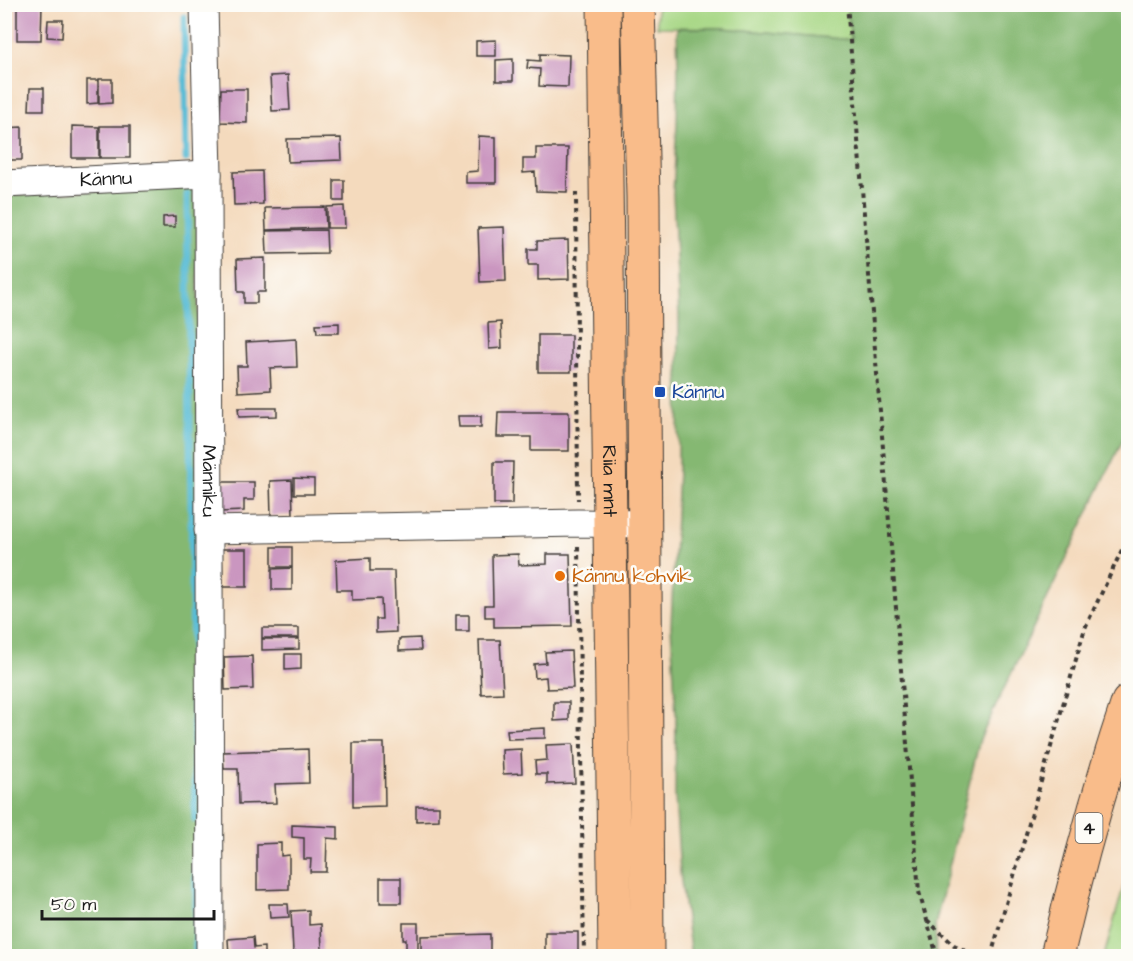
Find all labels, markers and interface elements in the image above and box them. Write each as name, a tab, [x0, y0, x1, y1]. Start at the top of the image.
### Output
street label: Kännu	[79, 164, 133, 194]
place label: Kännu	[672, 378, 724, 406]
marker: Kännu	[653, 385, 667, 399]
street label: Männiku	[195, 445, 223, 517]
street label: Riia mnt	[595, 445, 624, 517]
place label: Kännu kohvik	[572, 562, 692, 590]
marker: Kännu kohvik	[553, 569, 567, 583]
road number: 4	[1076, 813, 1102, 843]
scale bar	[42, 883, 214, 921]
text: 50 m	[51, 892, 96, 917]

